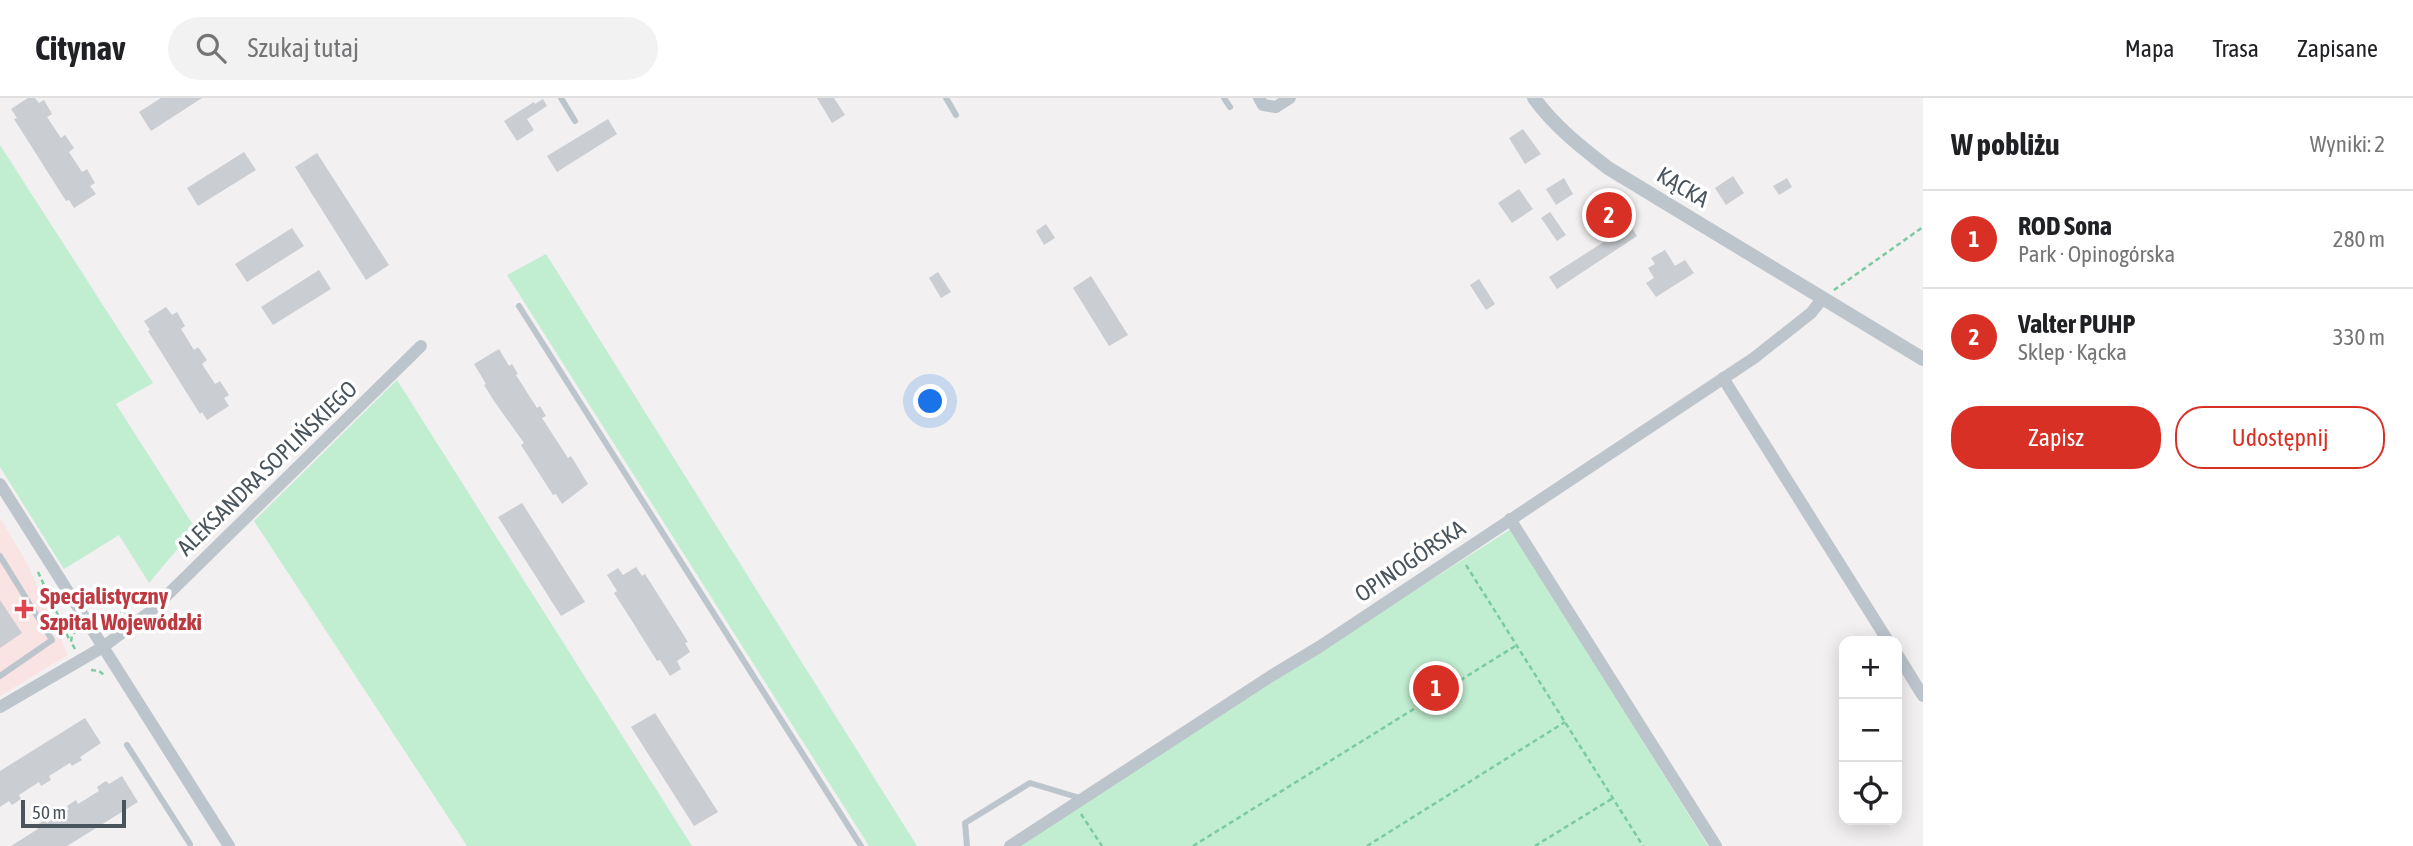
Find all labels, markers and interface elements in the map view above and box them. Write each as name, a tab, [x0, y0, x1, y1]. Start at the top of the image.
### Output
search box	[168, 17, 658, 80]
text: Citynav	[35, 29, 126, 67]
icon: search	[192, 29, 230, 67]
text: Szukaj tutaj	[248, 33, 359, 63]
text: Mapa	[2125, 35, 2174, 62]
text: Trasa	[2212, 35, 2259, 62]
text: Zapisane	[2297, 35, 2378, 62]
text: W pobliżu	[1951, 127, 2060, 161]
text: Wyniki: 2	[2310, 131, 2385, 157]
street label: KĄCKA	[1653, 162, 1714, 213]
pin: 2	[1586, 189, 1632, 241]
text: ROD Sona	[2018, 211, 2112, 241]
text: 1	[1969, 226, 1979, 252]
text: 280 m	[2333, 226, 2385, 252]
text: Park · Opinogórska	[2018, 241, 2175, 267]
text: Valter PUHP	[2018, 309, 2135, 339]
text: 2	[1969, 324, 1979, 350]
text: 330 m	[2333, 324, 2385, 350]
text: Sklep · Kącka	[2018, 339, 2127, 365]
street label: ALEKSANDRA SOPLIŃSKIEGO	[172, 375, 362, 561]
your location	[913, 384, 947, 418]
button: Zapisz	[1951, 406, 2161, 469]
button: Udostępnij	[2175, 406, 2385, 469]
street label: OPINOGÓRSKA	[1350, 514, 1470, 607]
place label: Specjalistyczny Szpital Wojewódzki	[40, 583, 202, 635]
marker: Specjalistyczny Szpital Wojewódzki	[14, 599, 34, 619]
map controls	[1839, 636, 1902, 825]
button: +	[1839, 636, 1902, 699]
pin: 1	[1413, 662, 1459, 714]
button: −	[1839, 699, 1902, 762]
button: locate	[1839, 762, 1902, 825]
scale bar	[21, 797, 126, 829]
text: 50 m	[32, 801, 66, 823]

